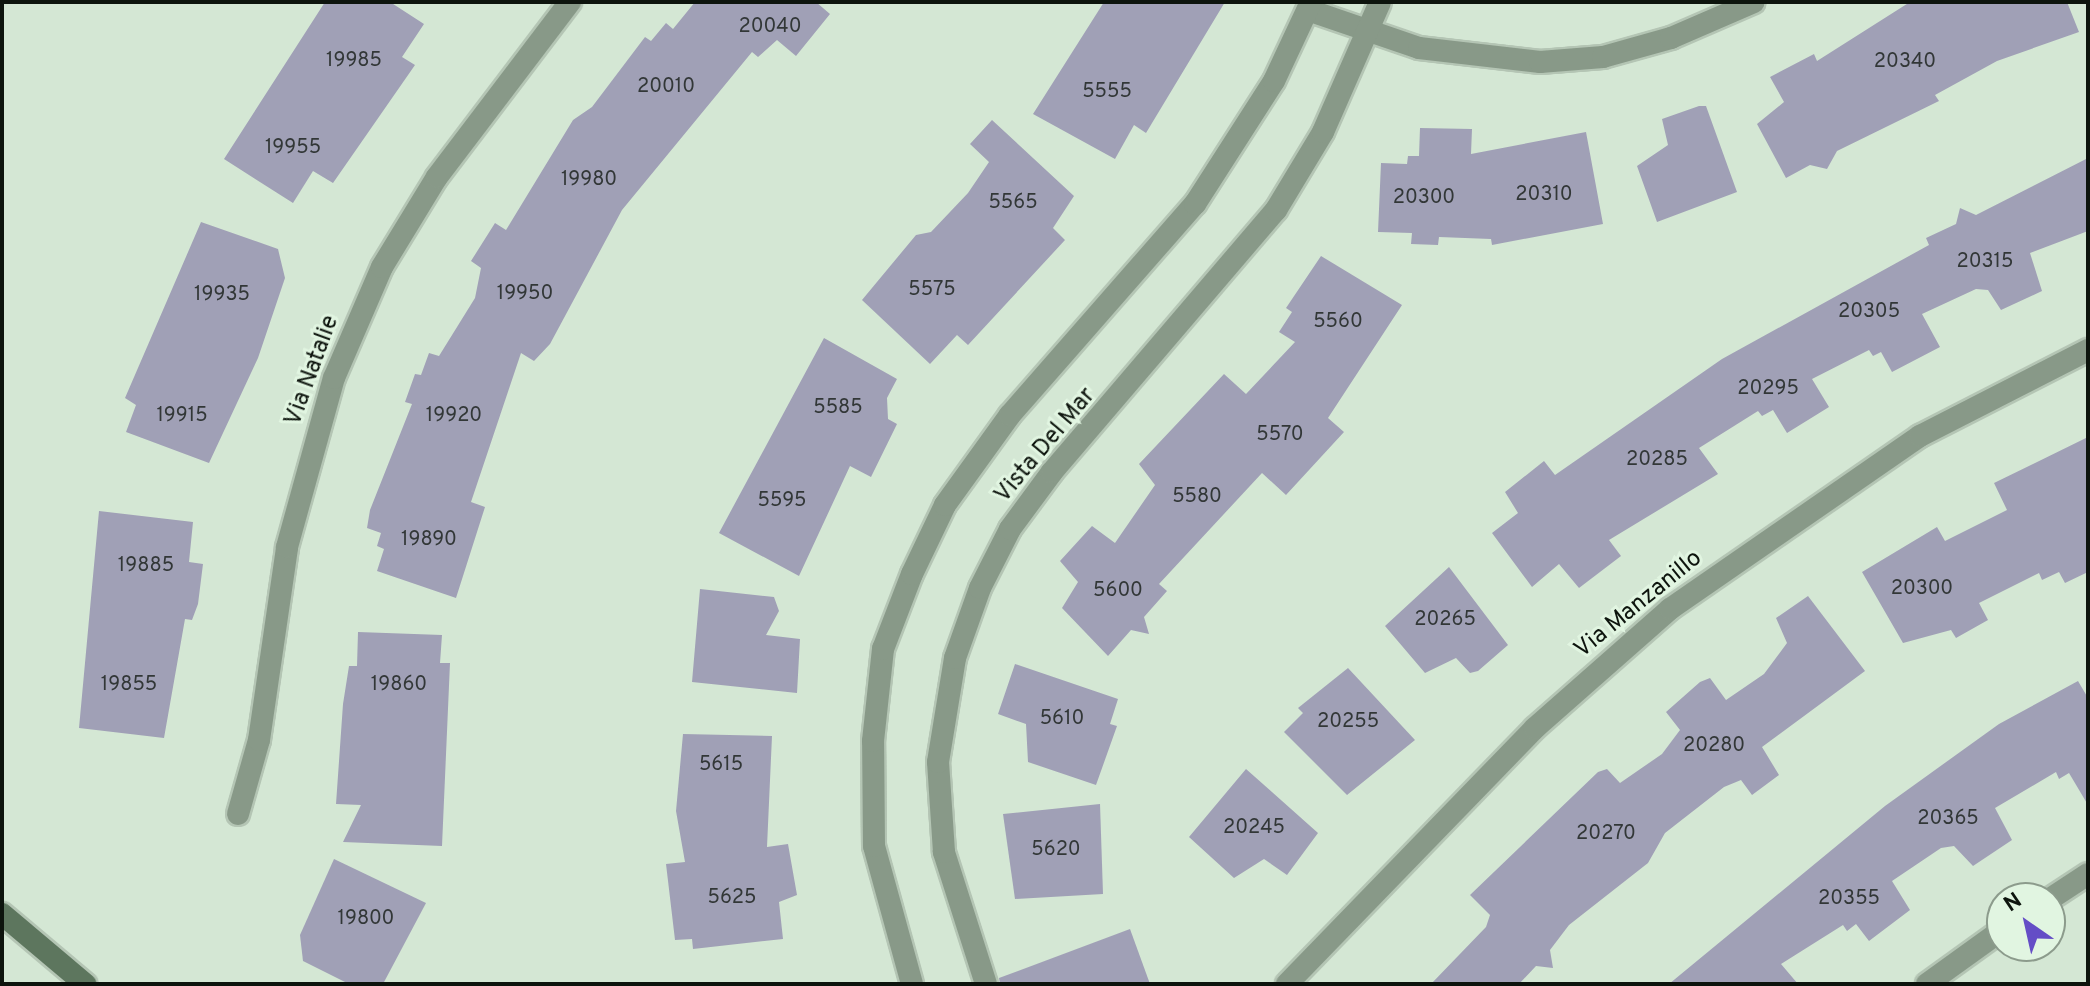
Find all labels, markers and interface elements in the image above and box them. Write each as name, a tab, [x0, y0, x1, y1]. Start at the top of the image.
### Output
house number: 20040	[738, 15, 802, 39]
house number: 19985	[326, 49, 382, 73]
house number: 20340	[1874, 50, 1936, 74]
house number: 20010	[637, 75, 695, 99]
house number: 5555	[1082, 80, 1132, 104]
house number: 19955	[265, 136, 321, 160]
house number: 19980	[561, 168, 617, 192]
house number: 20310	[1515, 183, 1573, 207]
house number: 20300	[1393, 186, 1455, 210]
house number: 5565	[988, 191, 1038, 215]
house number: 20315	[1957, 250, 2013, 274]
house number: 5575	[908, 278, 956, 302]
house number: 19950	[497, 282, 553, 306]
house number: 19935	[194, 283, 250, 307]
house number: 20305	[1838, 300, 1900, 324]
house number: 5560	[1313, 310, 1363, 334]
street label: Via Natalie	[280, 312, 346, 430]
house number: 20295	[1737, 377, 1799, 401]
street label: Vista Del Mar	[989, 382, 1103, 510]
house number: 5585	[813, 396, 863, 420]
house number: 19915	[156, 404, 208, 428]
house number: 19920	[426, 404, 482, 428]
house number: 5570	[1256, 423, 1304, 447]
house number: 20285	[1626, 448, 1688, 472]
house number: 5580	[1172, 485, 1222, 509]
house number: 5595	[758, 489, 806, 513]
house number: 19890	[401, 528, 457, 552]
street label: Via Manzanillo	[1569, 545, 1709, 665]
house number: 19885	[118, 554, 174, 578]
house number: 20300	[1891, 577, 1953, 601]
house number: 5600	[1093, 579, 1143, 603]
house number: 20265	[1414, 608, 1476, 632]
house number: 19855	[101, 673, 157, 697]
house number: 19860	[371, 673, 427, 697]
house number: 5610	[1040, 707, 1084, 731]
house number: 20255	[1317, 710, 1379, 734]
house number: 20280	[1683, 734, 1745, 758]
house number: 5615	[699, 753, 743, 777]
house number: 20365	[1917, 807, 1979, 831]
house number: 20245	[1223, 816, 1285, 840]
house number: 20270	[1576, 822, 1636, 846]
house number: 5620	[1031, 838, 1081, 862]
north arrow	[1986, 882, 2066, 962]
house number: 5625	[707, 886, 757, 910]
house number: 20355	[1818, 887, 1880, 911]
text: N	[1999, 888, 2028, 919]
house number: 19800	[338, 907, 394, 931]

